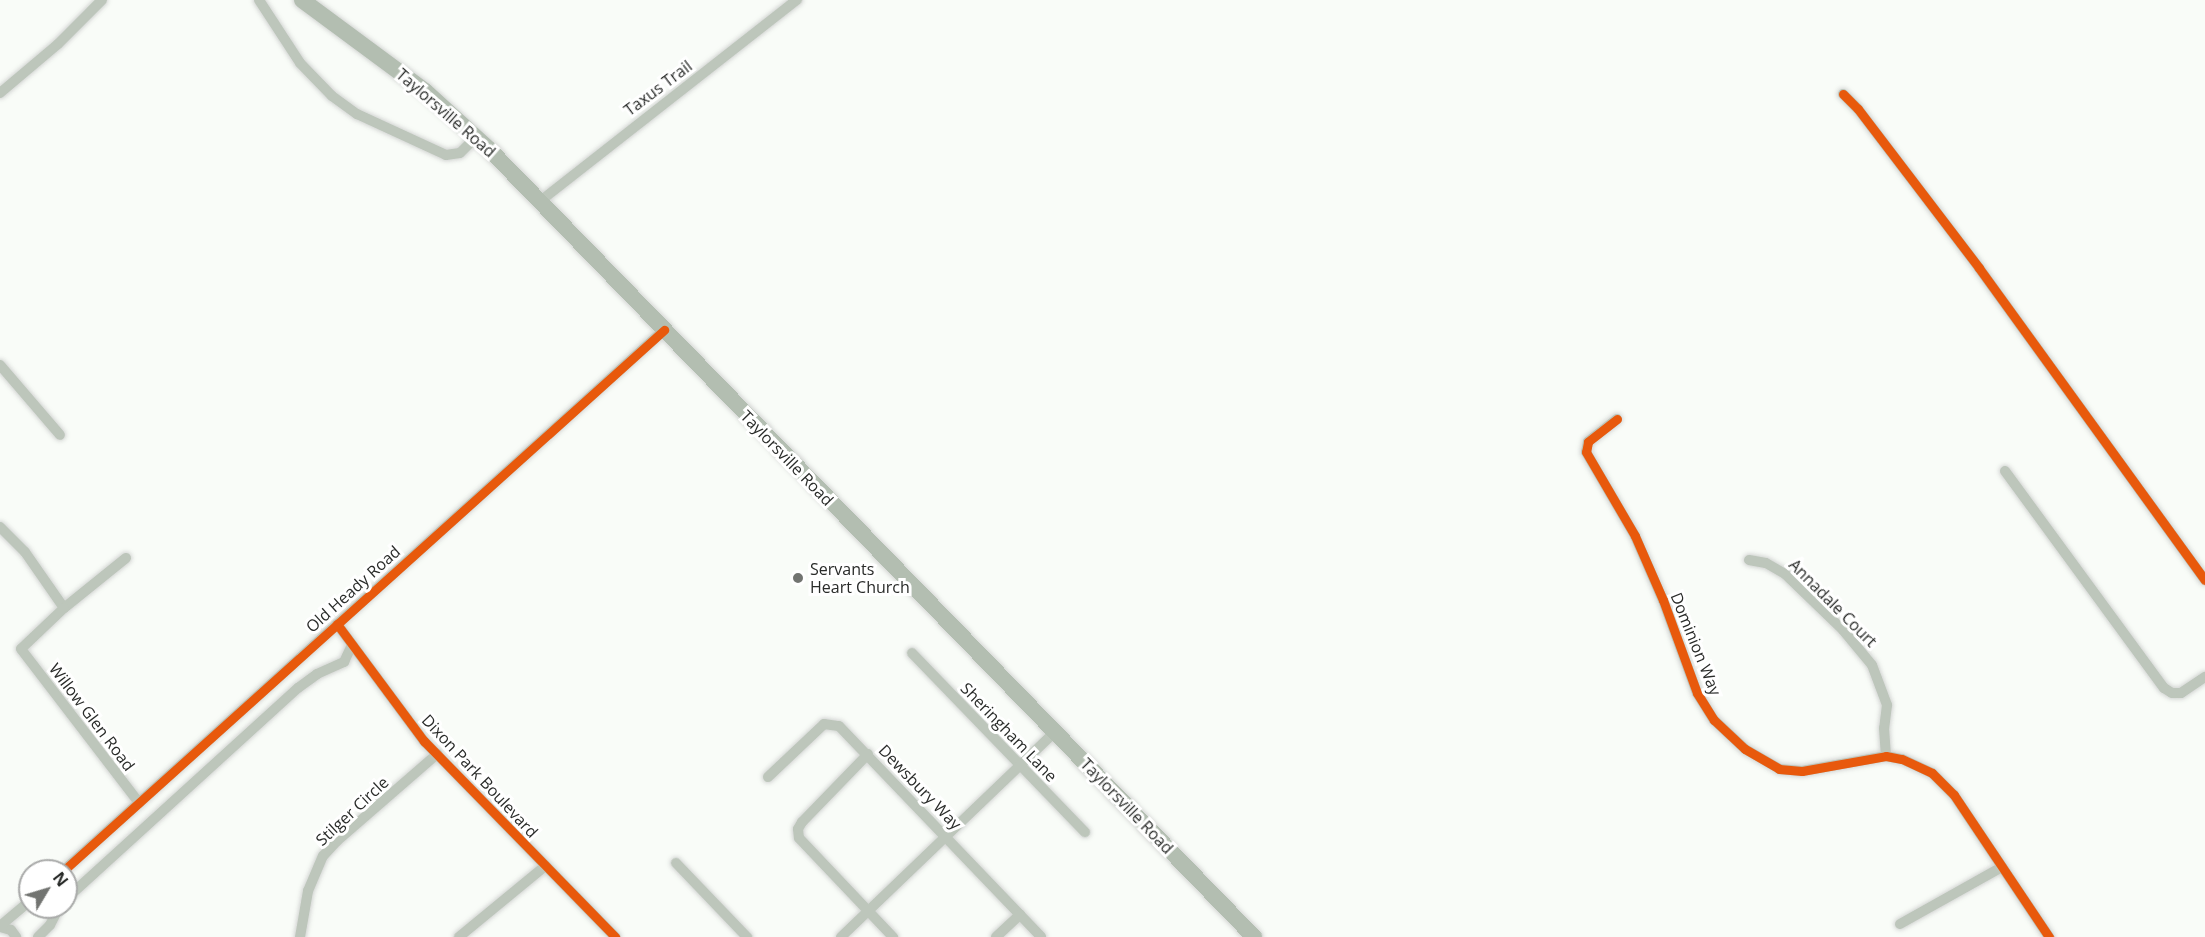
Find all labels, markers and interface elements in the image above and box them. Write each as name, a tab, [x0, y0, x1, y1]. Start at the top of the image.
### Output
street label: Taxus Trail	[620, 56, 696, 120]
street label: Taylorsville Road	[393, 65, 499, 161]
street label: Taylorsville Road	[737, 406, 837, 510]
street label: Old Heady Road	[302, 542, 404, 636]
street label: Annadale Court	[1785, 555, 1881, 651]
place label: Servants Heart Church	[810, 559, 910, 597]
marker: Servants Heart Church	[791, 571, 805, 585]
street label: Dominion Way	[1667, 590, 1725, 698]
street label: Willow Glen Road	[45, 659, 139, 775]
street label: Sheringham Lane	[957, 678, 1061, 786]
street label: Dixon Park Boulevard	[418, 710, 542, 842]
street label: Dewsbury Way	[875, 741, 965, 833]
street label: Taylorsville Road	[1077, 754, 1177, 858]
street label: Stilger Circle	[312, 773, 392, 849]
north arrow	[18, 859, 78, 919]
text: N	[48, 867, 73, 891]

